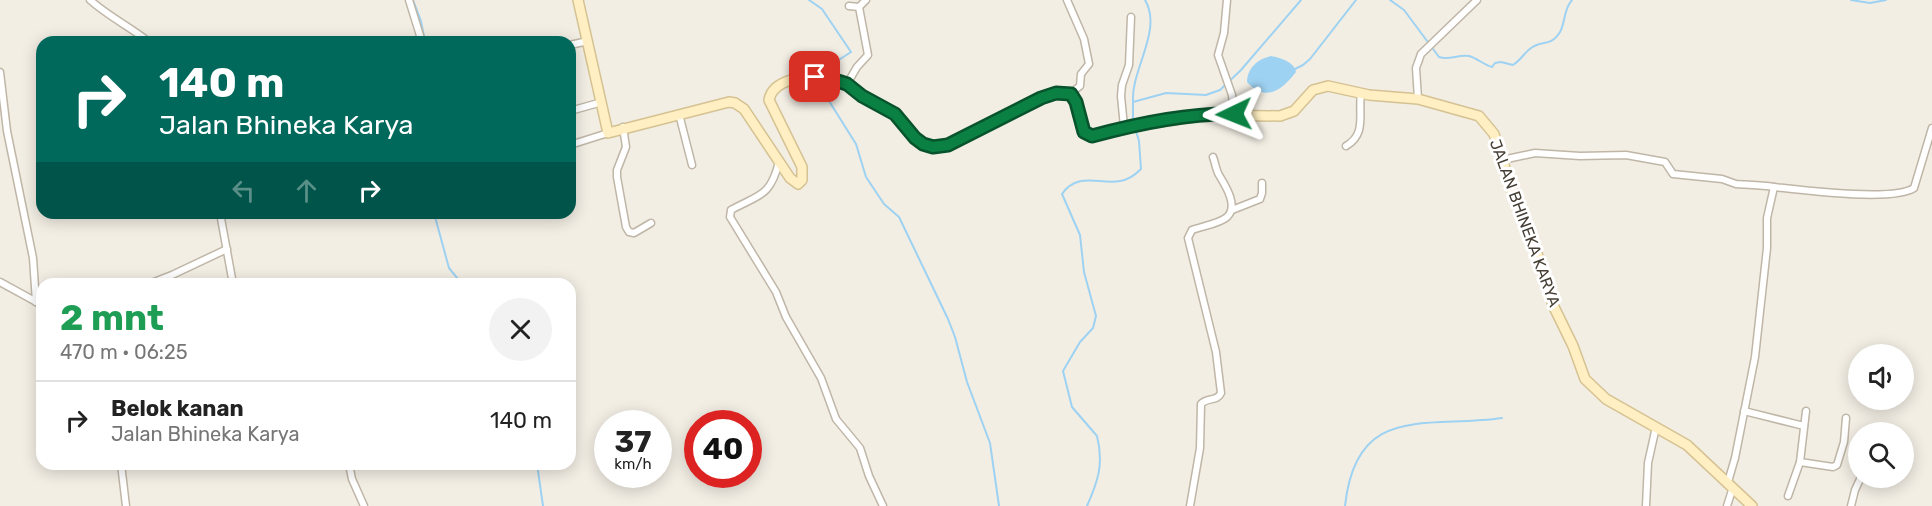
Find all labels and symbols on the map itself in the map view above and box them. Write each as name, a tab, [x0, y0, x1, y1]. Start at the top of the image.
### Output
pin	[789, 51, 840, 102]
position arrow	[1202, 82, 1266, 146]
street label: JALAN BHINEKA KARYA	[1486, 137, 1564, 310]
speed limit sign: 40	[684, 410, 762, 488]

